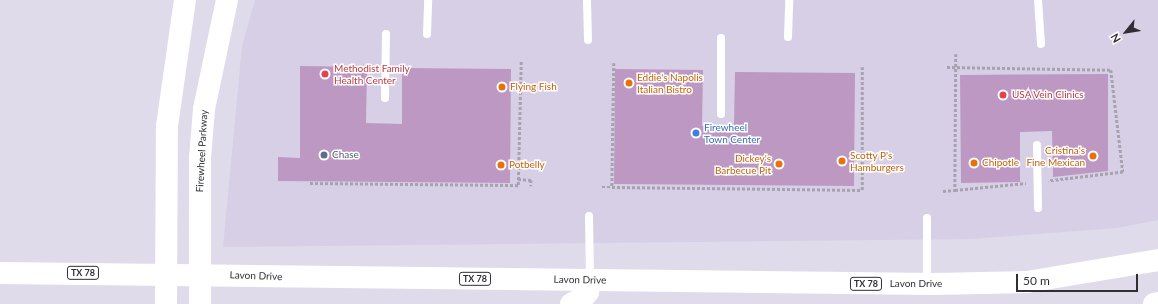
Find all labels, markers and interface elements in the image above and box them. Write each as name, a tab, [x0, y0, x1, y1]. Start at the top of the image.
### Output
north arrow	[1106, 12, 1146, 52]
text: N	[1107, 31, 1123, 45]
place label: Methodist Family Health Center	[334, 62, 410, 86]
marker: Methodist Family Health Center	[319, 68, 331, 80]
place label: Eddie's Napolis Italian Bistro	[637, 71, 703, 94]
marker: Eddie's Napolis Italian Bistro	[624, 78, 634, 88]
place label: Flying Fish	[510, 81, 557, 93]
marker: Flying Fish	[497, 82, 507, 92]
marker: USA Vein Clinics	[997, 89, 1009, 101]
place label: USA Vein Clinics	[1012, 89, 1084, 101]
street label: Firewheel Parkway	[194, 109, 210, 193]
place label: Firewheel Town Center	[704, 121, 760, 144]
marker: Firewheel Town Center	[691, 128, 701, 138]
place label: Cristina's Fine Mexican	[1026, 144, 1085, 168]
place label: Chase	[332, 149, 359, 161]
place label: Scotty P's Hamburgers	[850, 149, 904, 172]
marker: Chase	[319, 150, 329, 160]
marker: Cristina's Fine Mexican	[1088, 151, 1098, 161]
place label: Dickey's Barbecue Pit	[715, 152, 771, 176]
marker: Scotty P's Hamburgers	[837, 156, 847, 166]
place label: Chipotle	[982, 157, 1019, 169]
marker: Chipotle	[969, 158, 979, 168]
place label: Potbelly	[509, 159, 545, 171]
marker: Dickey's Barbecue Pit	[774, 159, 784, 169]
marker: Potbelly	[496, 160, 506, 170]
road number: TX 78	[66, 266, 100, 280]
scale bar	[1018, 266, 1140, 292]
street label: Lavon Drive	[229, 269, 283, 283]
road number: TX 78	[458, 272, 492, 286]
text: 50 m	[1023, 273, 1050, 288]
street label: Lavon Drive	[554, 274, 606, 286]
road number: TX 78	[849, 277, 883, 291]
street label: Lavon Drive	[890, 278, 942, 290]

